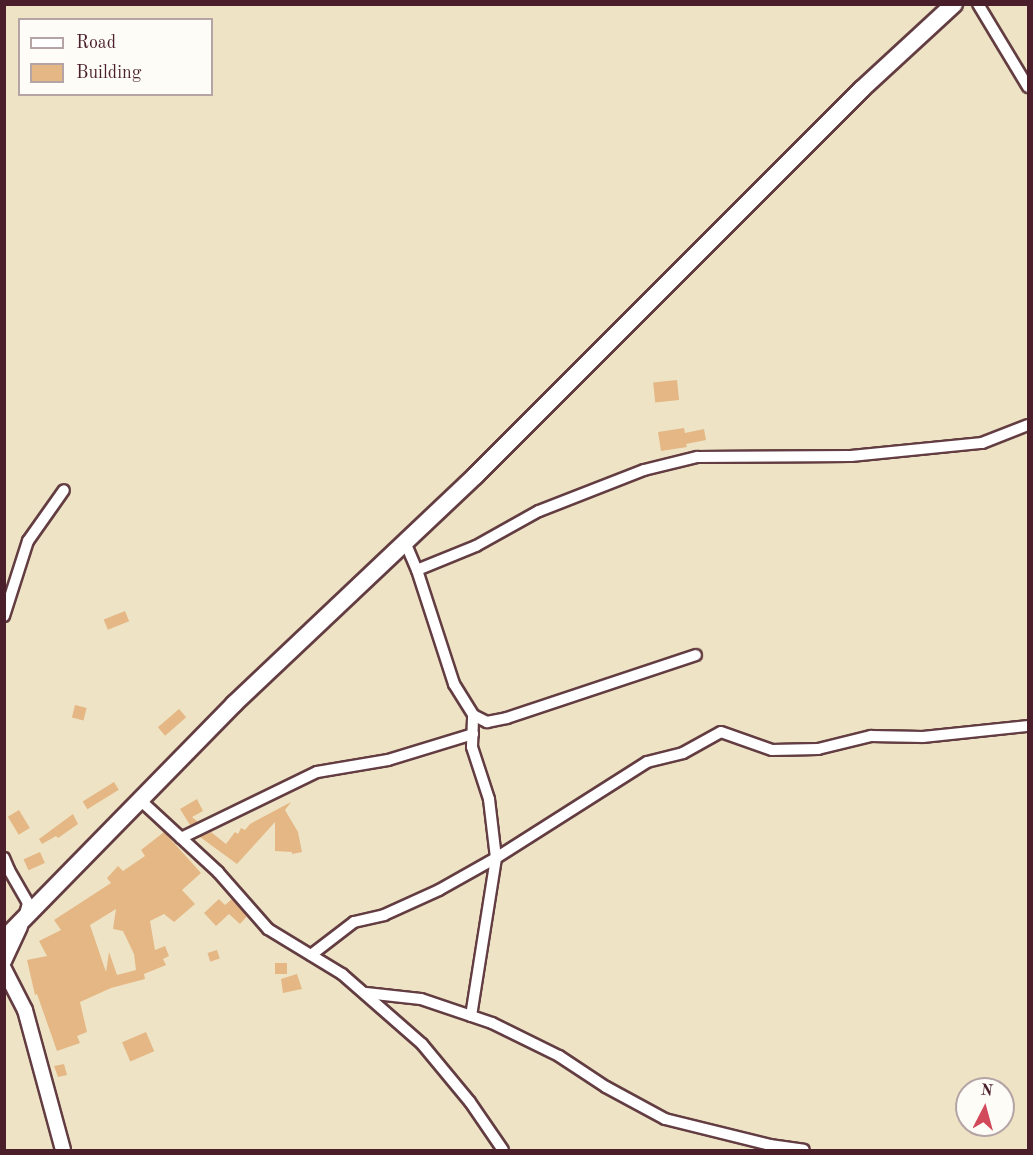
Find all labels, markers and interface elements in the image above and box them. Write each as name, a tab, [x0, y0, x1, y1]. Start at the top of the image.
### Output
legend	[18, 18, 213, 96]
text: Road	[76, 34, 116, 52]
text: Building	[76, 64, 141, 82]
north arrow	[955, 1077, 1015, 1137]
text: N	[980, 1082, 994, 1100]

